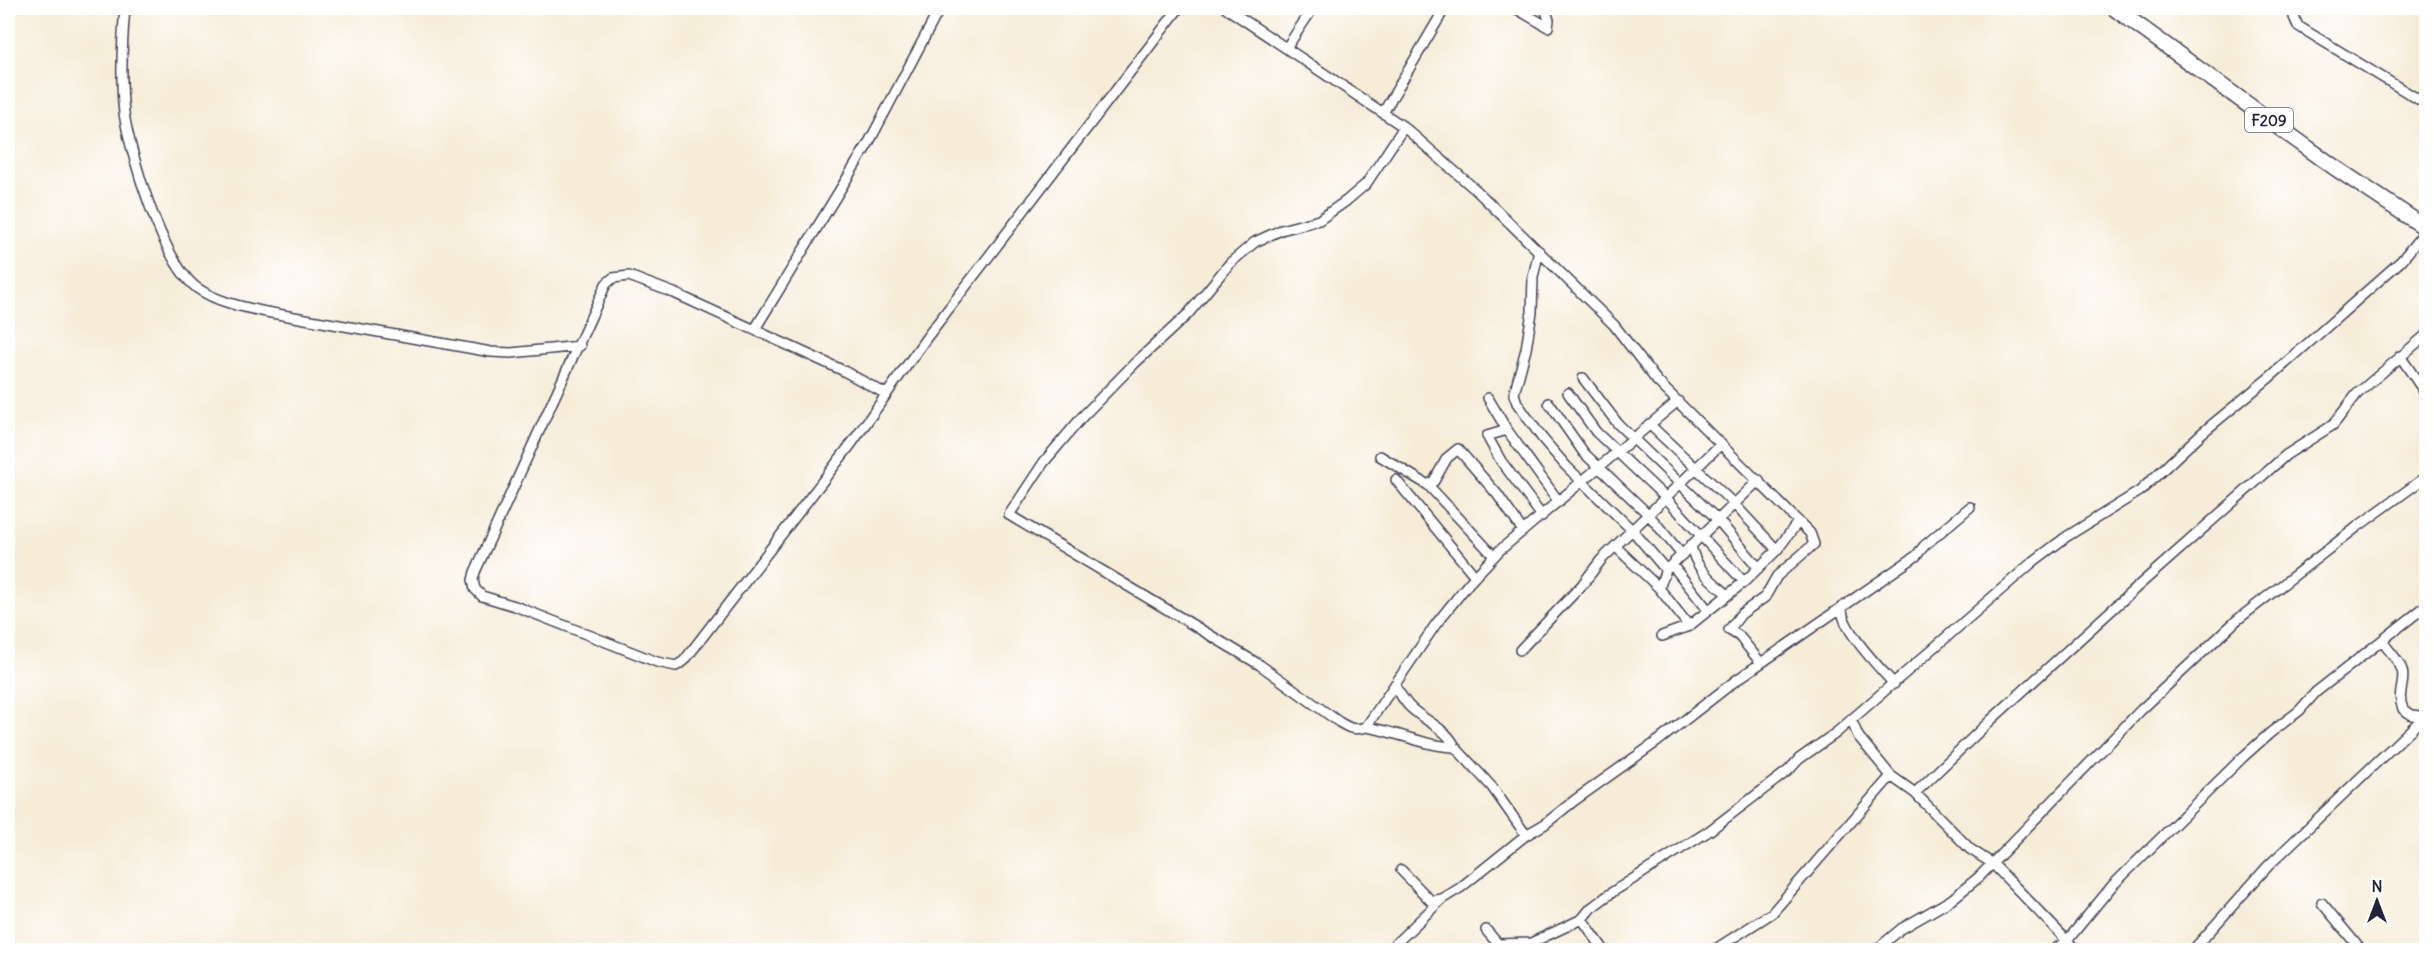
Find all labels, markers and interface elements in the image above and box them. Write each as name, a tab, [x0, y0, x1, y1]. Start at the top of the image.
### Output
road number: F209	[2245, 108, 2293, 132]
north arrow	[2347, 871, 2407, 931]
text: N	[2371, 876, 2383, 896]

